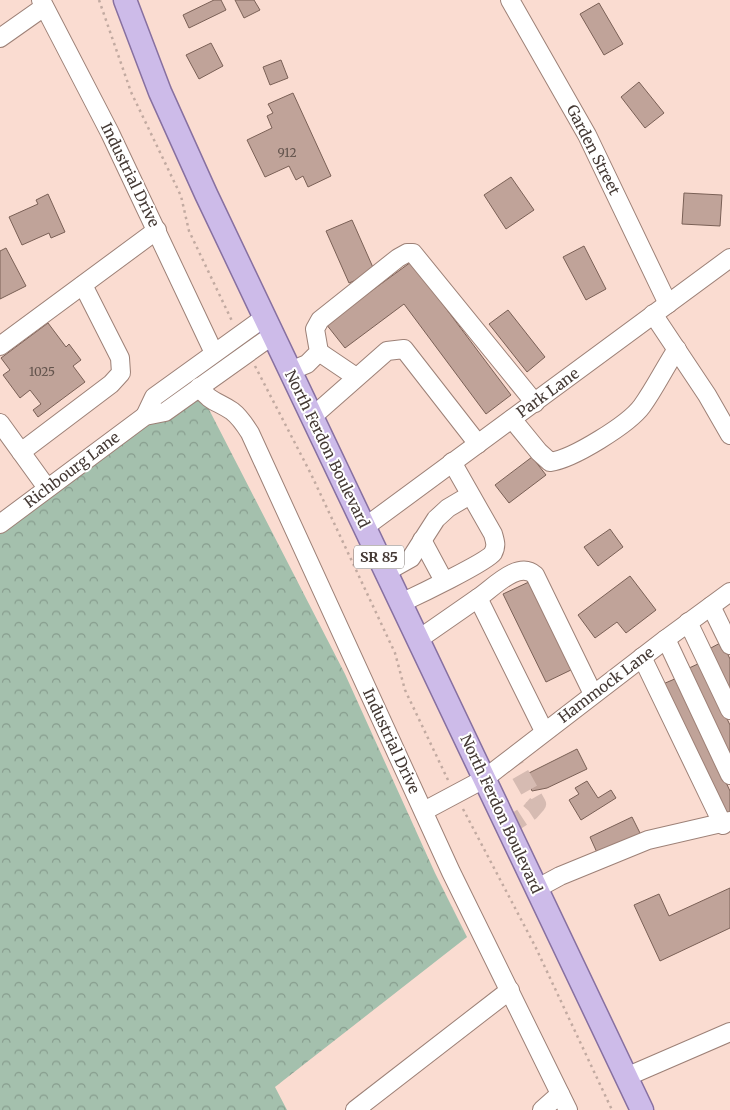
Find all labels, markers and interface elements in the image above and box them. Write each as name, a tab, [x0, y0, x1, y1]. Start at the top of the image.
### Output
street label: Garden Street	[563, 102, 624, 198]
street label: Industrial Drive	[97, 119, 164, 230]
house number: 912	[277, 145, 297, 160]
house number: 1025	[29, 364, 55, 379]
street label: Park Lane	[513, 364, 583, 422]
street label: North Ferdon Boulevard	[281, 367, 374, 531]
street label: Richbourg Lane	[20, 427, 123, 512]
road number: SR 85	[354, 546, 404, 568]
street label: Hammock Lane	[554, 642, 657, 727]
street label: Industrial Drive	[359, 685, 424, 797]
street label: North Ferdon Boulevard	[456, 731, 547, 896]

